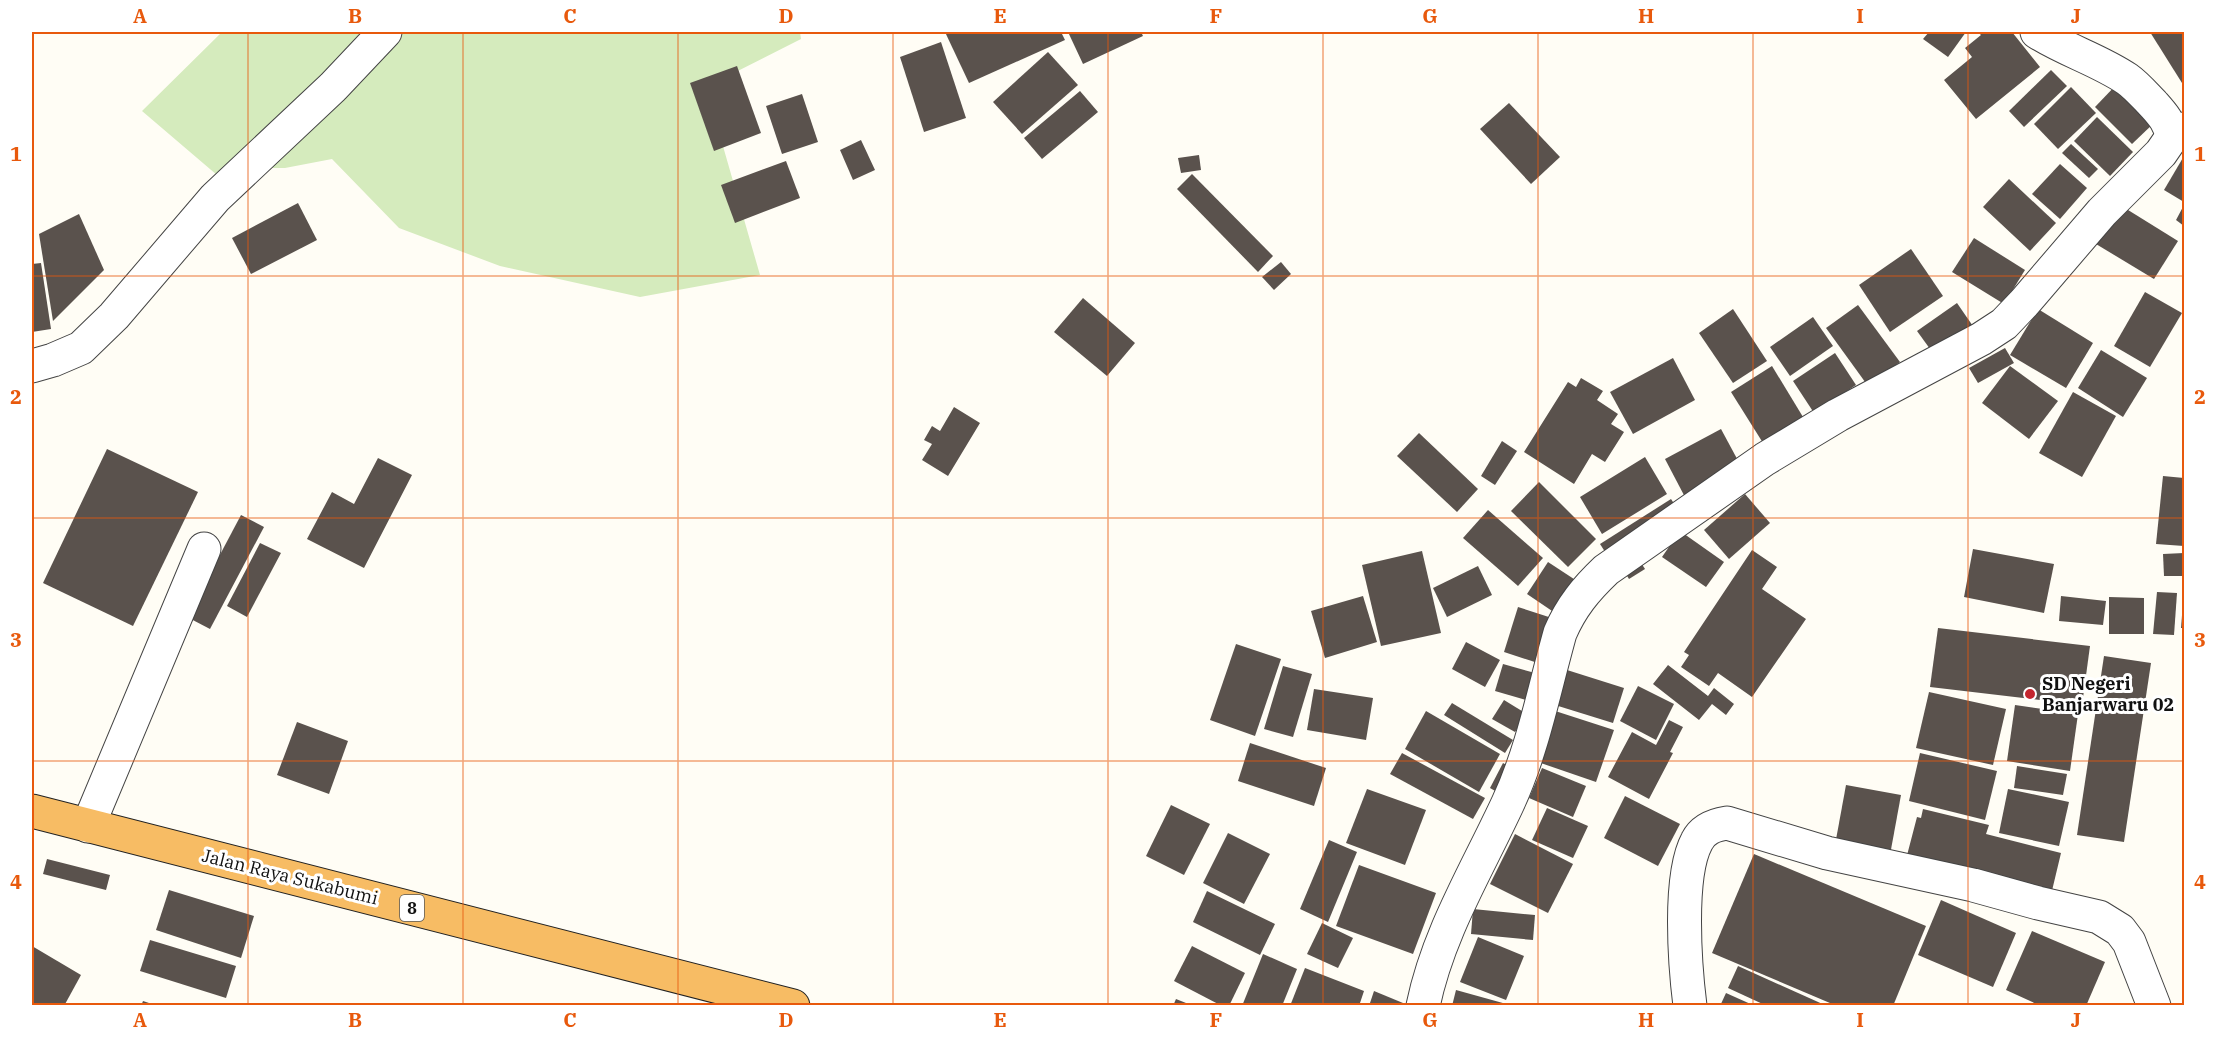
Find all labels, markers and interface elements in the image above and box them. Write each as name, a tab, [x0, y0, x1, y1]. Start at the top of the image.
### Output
text: A	[133, 2, 147, 29]
text: B	[348, 2, 362, 29]
text: C	[563, 2, 577, 29]
text: D	[778, 2, 794, 29]
text: E	[993, 2, 1007, 29]
text: F	[1210, 2, 1222, 29]
text: G	[1422, 2, 1438, 29]
text: H	[1638, 2, 1654, 29]
text: I	[1856, 2, 1864, 29]
text: J	[2071, 2, 2081, 29]
text: 1	[10, 140, 22, 167]
text: 1	[2194, 140, 2206, 167]
text: 2	[10, 383, 22, 410]
text: 2	[2194, 383, 2206, 410]
text: 3	[10, 626, 22, 653]
text: 3	[2194, 626, 2206, 653]
place label: SD Negeri Banjarwaru 02	[2042, 672, 2174, 716]
marker: SD Negeri Banjarwaru 02	[2023, 687, 2037, 701]
street label: Jalan Raya Sukabumi	[200, 844, 381, 910]
text: 4	[10, 868, 22, 895]
text: 4	[2194, 868, 2206, 895]
road number: 8	[400, 895, 424, 921]
text: A	[133, 1006, 147, 1033]
text: B	[348, 1006, 362, 1033]
text: C	[563, 1006, 577, 1033]
text: D	[778, 1006, 794, 1033]
text: E	[993, 1006, 1007, 1033]
text: F	[1210, 1006, 1222, 1033]
text: G	[1422, 1006, 1438, 1033]
text: H	[1638, 1006, 1654, 1033]
text: I	[1856, 1006, 1864, 1033]
text: J	[2071, 1006, 2081, 1033]

